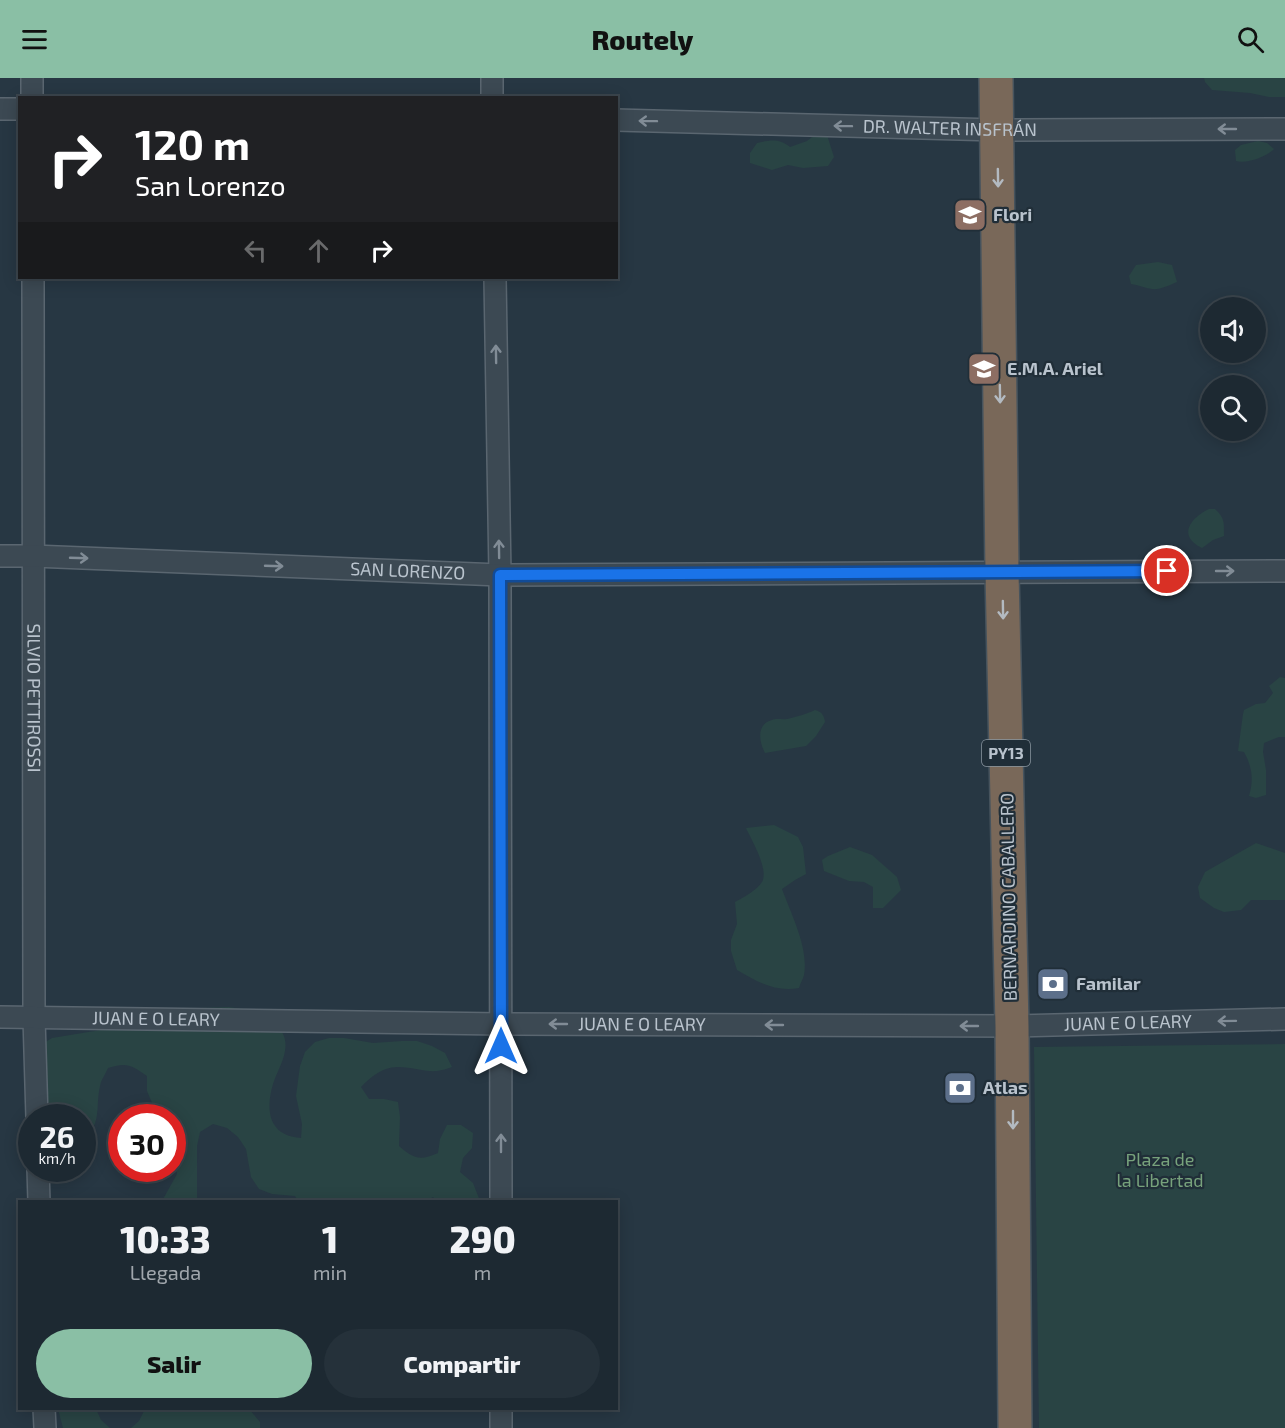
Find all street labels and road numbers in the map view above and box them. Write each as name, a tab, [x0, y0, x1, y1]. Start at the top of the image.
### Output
street label: DR. WALTER INSFRÁN	[863, 114, 1037, 140]
street label: SAN LORENZO	[350, 557, 466, 584]
street label: SILVIO PETTIROSSI	[23, 624, 46, 772]
road number: PY13	[982, 740, 1030, 766]
street label: BERNARDINO CABALLERO	[995, 793, 1021, 1001]
street label: JUAN E O LEARY	[92, 1006, 221, 1030]
street label: JUAN E O LEARY	[1064, 1009, 1193, 1035]
street label: JUAN E O LEARY	[578, 1012, 707, 1035]

